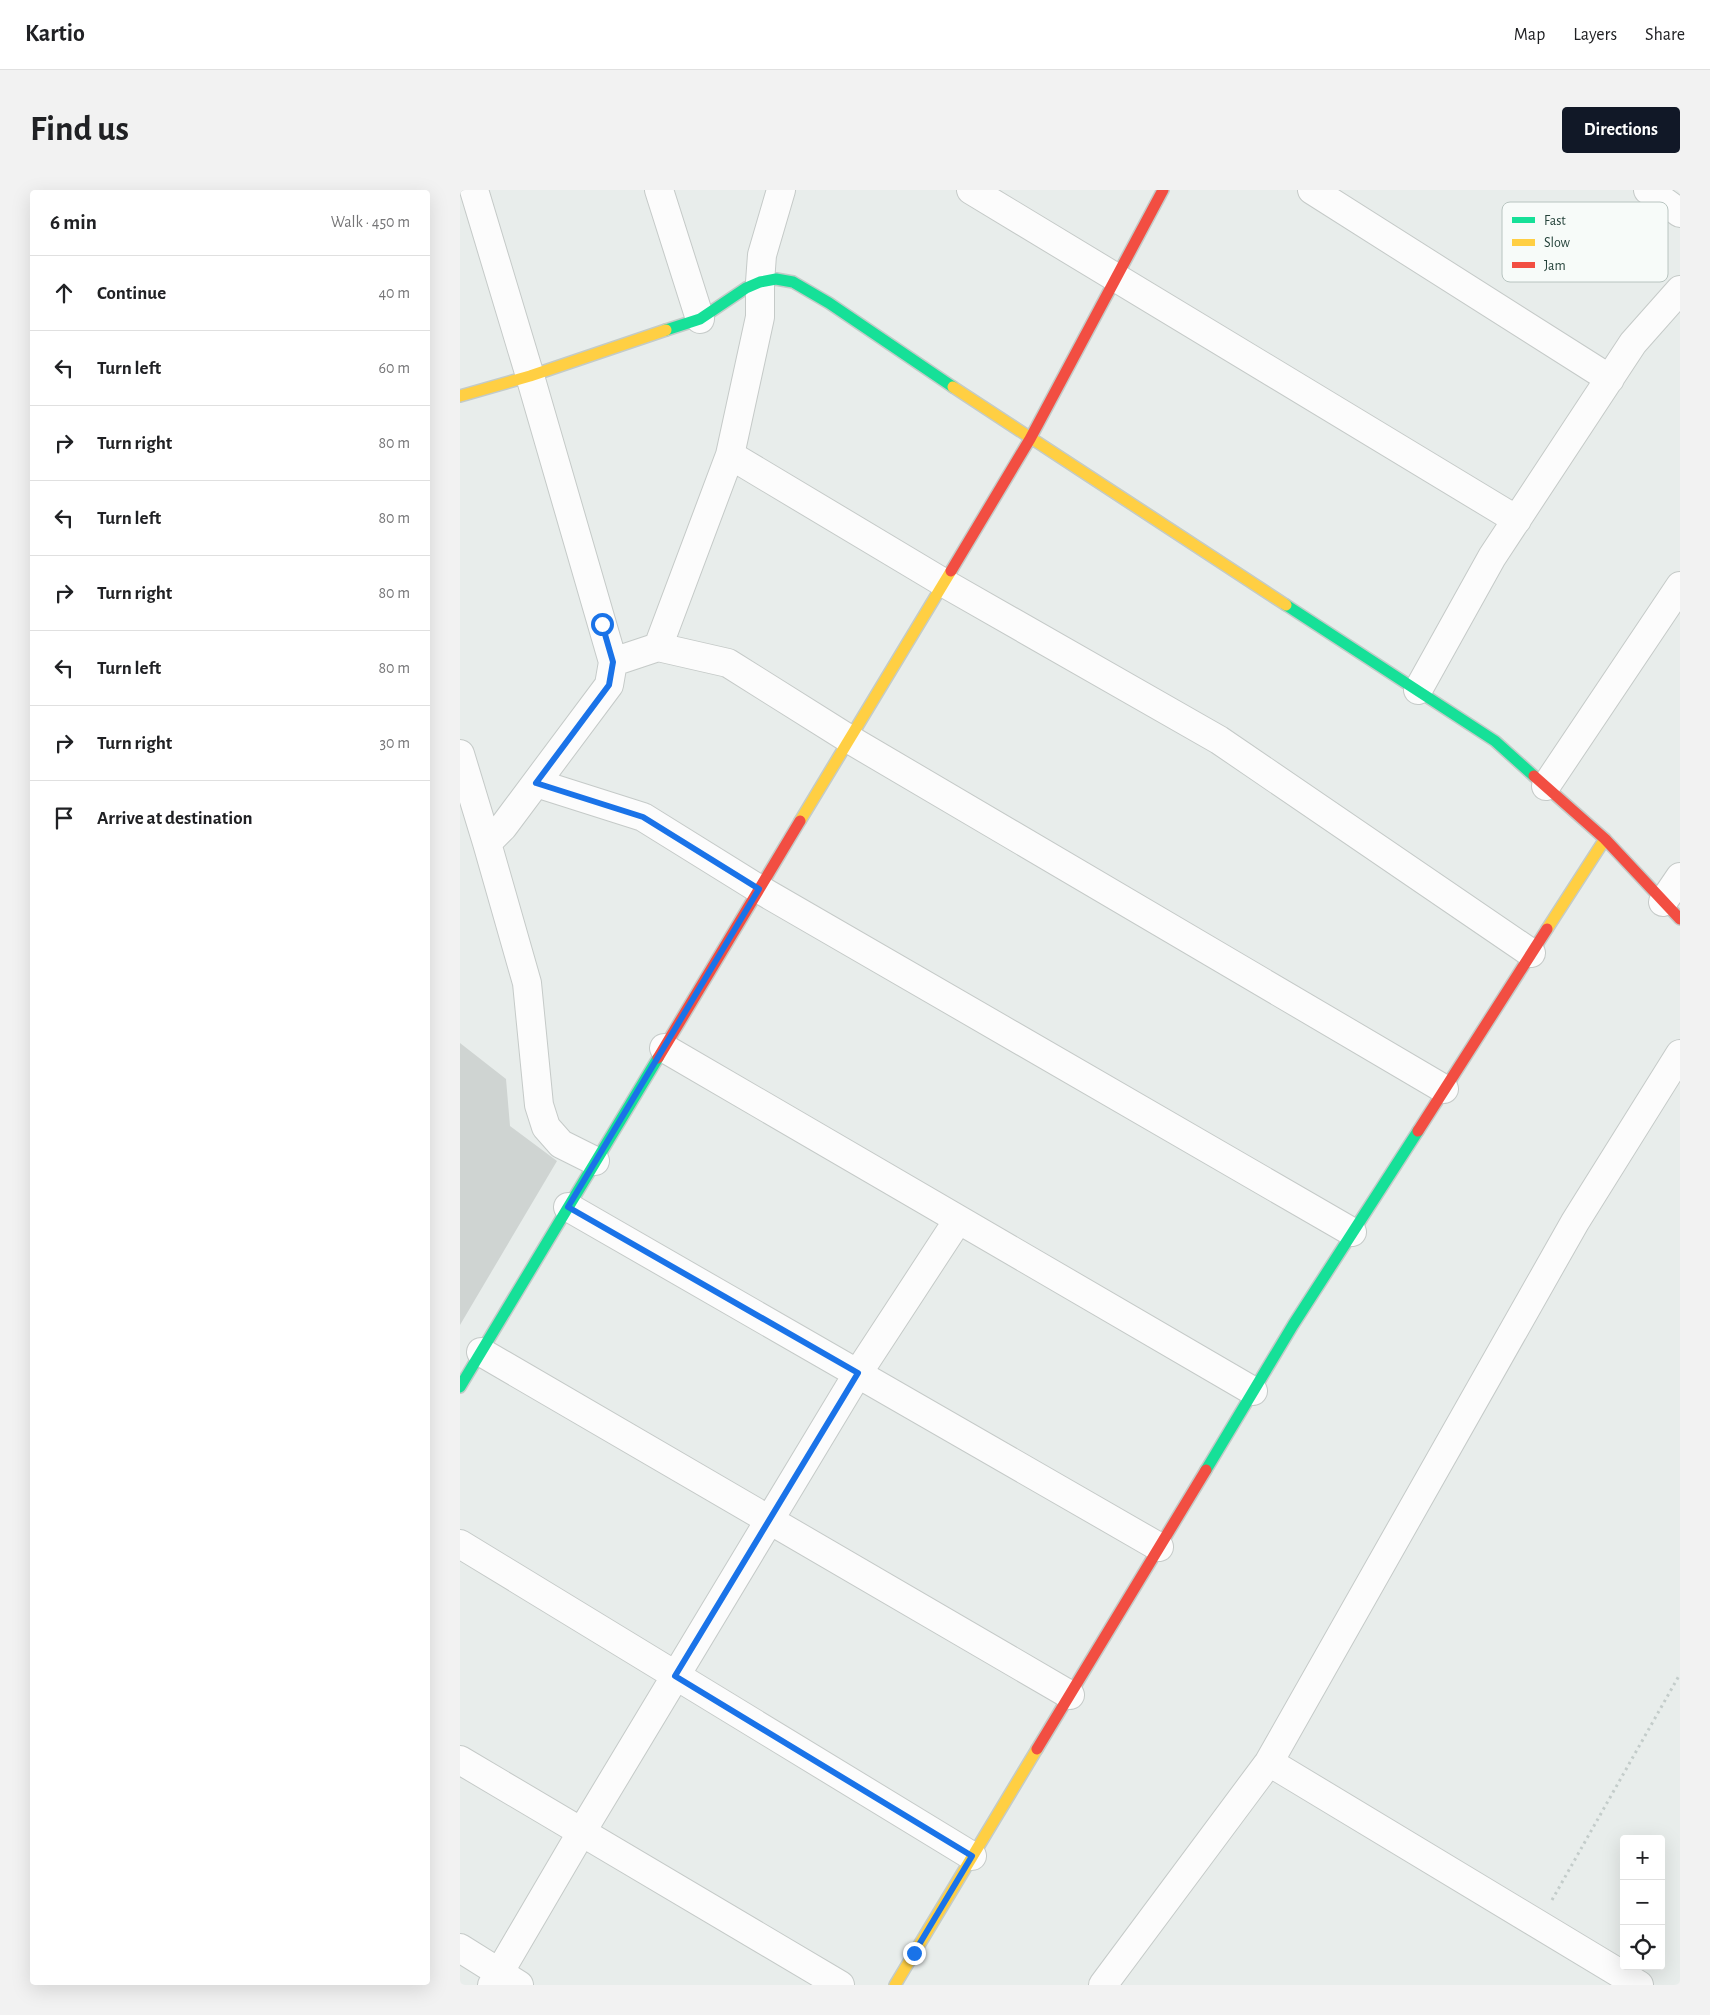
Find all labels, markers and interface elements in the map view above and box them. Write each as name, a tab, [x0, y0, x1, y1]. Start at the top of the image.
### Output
text: Kartio	[25, 22, 85, 46]
text: Map	[1514, 26, 1545, 44]
text: Layers	[1573, 26, 1617, 44]
text: Share	[1645, 26, 1685, 44]
button: Directions	[1562, 107, 1680, 153]
text: Find us	[30, 112, 129, 147]
legend	[1502, 202, 1668, 282]
text: 6 min	[50, 212, 97, 233]
text: Walk · 450 m	[331, 214, 410, 230]
text: Fast	[1544, 214, 1566, 228]
text: Slow	[1544, 236, 1571, 250]
text: Jam	[1544, 259, 1566, 273]
icon: ahead	[50, 279, 78, 307]
text: Continue	[97, 284, 166, 303]
text: 40 m	[378, 285, 410, 301]
icon: left	[50, 354, 78, 382]
text: Turn left	[97, 359, 161, 378]
text: 60 m	[379, 360, 410, 376]
icon: right	[50, 429, 78, 457]
text: Turn right	[97, 434, 172, 453]
text: 80 m	[379, 435, 410, 451]
icon: left	[50, 504, 78, 532]
text: Turn left	[97, 509, 161, 528]
text: 80 m	[379, 510, 410, 526]
icon: right	[50, 579, 78, 607]
text: Turn right	[97, 584, 172, 603]
text: 80 m	[379, 585, 410, 601]
route start	[591, 613, 614, 636]
icon: left	[50, 654, 78, 682]
text: Turn left	[97, 659, 161, 678]
text: 80 m	[379, 660, 410, 676]
icon: right	[50, 729, 78, 757]
text: Turn right	[97, 734, 172, 753]
text: 30 m	[380, 735, 410, 751]
icon: arrive	[50, 804, 78, 832]
text: Arrive at destination	[97, 809, 253, 828]
map controls	[1620, 1835, 1665, 1970]
button: +	[1620, 1835, 1665, 1880]
button: −	[1620, 1880, 1665, 1925]
button: locate	[1620, 1925, 1665, 1970]
route end	[903, 1942, 926, 1965]

